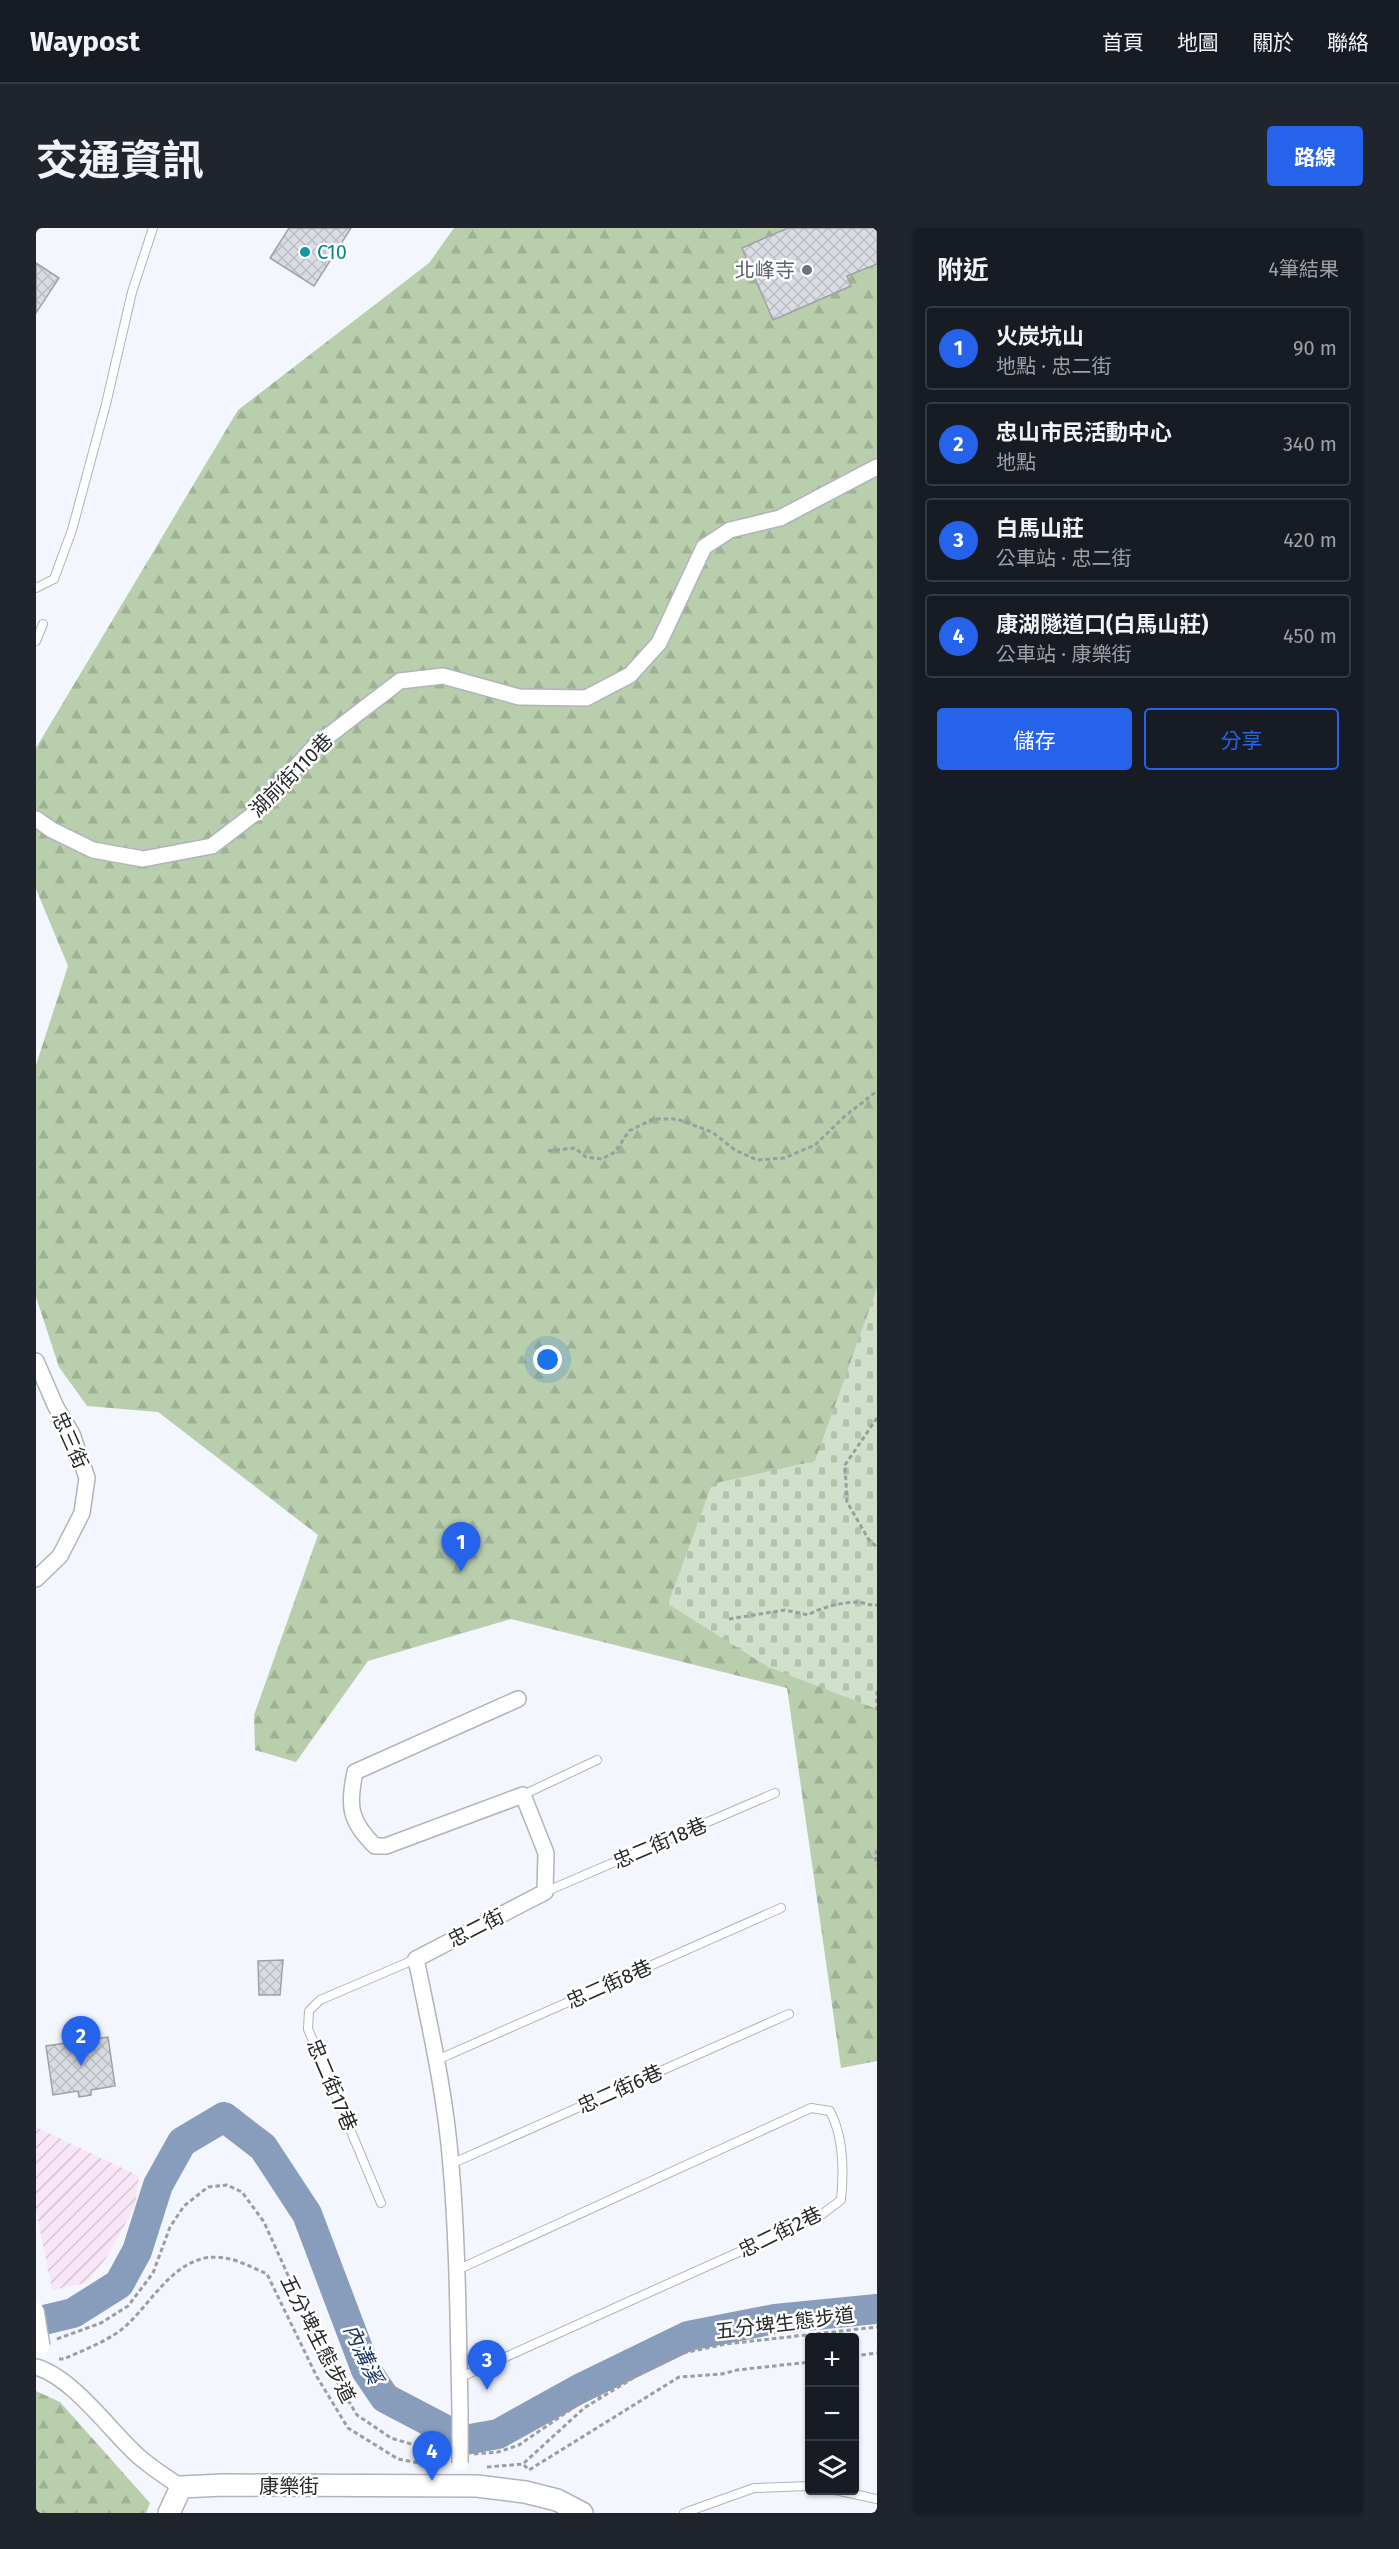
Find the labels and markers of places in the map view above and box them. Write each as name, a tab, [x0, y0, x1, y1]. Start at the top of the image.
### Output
place label: C10	[317, 240, 347, 264]
marker: C10	[298, 245, 312, 259]
place label: 北峰寺	[735, 258, 795, 282]
marker: 北峰寺	[800, 263, 814, 277]
pin: 1	[442, 1522, 480, 1572]
pin: 2	[62, 2016, 100, 2066]
pin: 3	[468, 2340, 506, 2390]
pin: 4	[412, 2432, 452, 2481]

